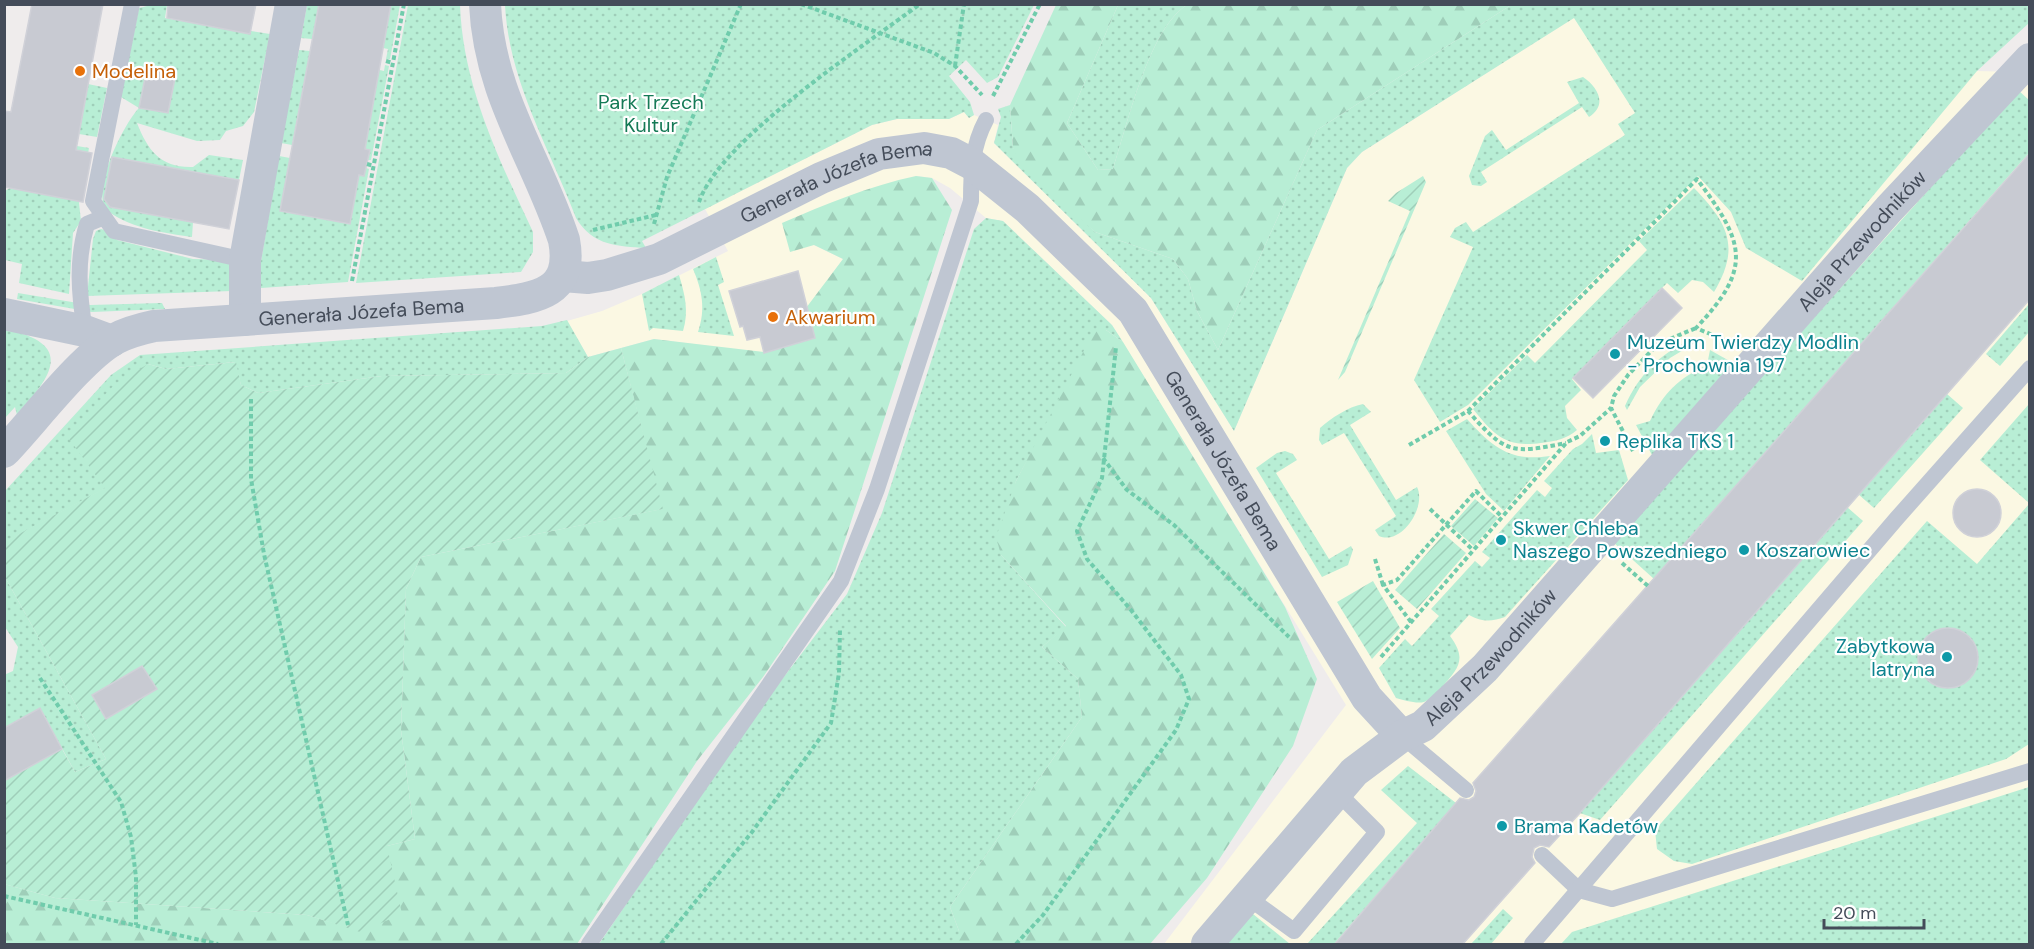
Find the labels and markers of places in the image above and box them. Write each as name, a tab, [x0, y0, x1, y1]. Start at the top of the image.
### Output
place label: Modelina	[92, 58, 176, 84]
marker: Modelina	[73, 64, 87, 78]
place label: Akwarium	[785, 304, 876, 330]
marker: Akwarium	[766, 310, 780, 324]
place label: Muzeum Twierdzy Modlin - Prochownia 197	[1627, 329, 1859, 378]
marker: Muzeum Twierdzy Modlin - Prochownia 197	[1608, 347, 1622, 361]
place label: Replika TKS 1	[1617, 428, 1734, 454]
marker: Replika TKS 1	[1598, 434, 1612, 448]
place label: Skwer Chleba Naszego Powszedniego	[1513, 515, 1727, 564]
marker: Skwer Chleba Naszego Powszedniego	[1494, 533, 1508, 547]
place label: Koszarowiec	[1756, 537, 1870, 563]
marker: Koszarowiec	[1737, 543, 1751, 557]
place label: Zabytkowa latryna	[1836, 633, 1935, 682]
marker: Zabytkowa latryna	[1940, 650, 1954, 664]
place label: Brama Kadetów	[1514, 813, 1658, 839]
marker: Brama Kadetów	[1495, 819, 1509, 833]

